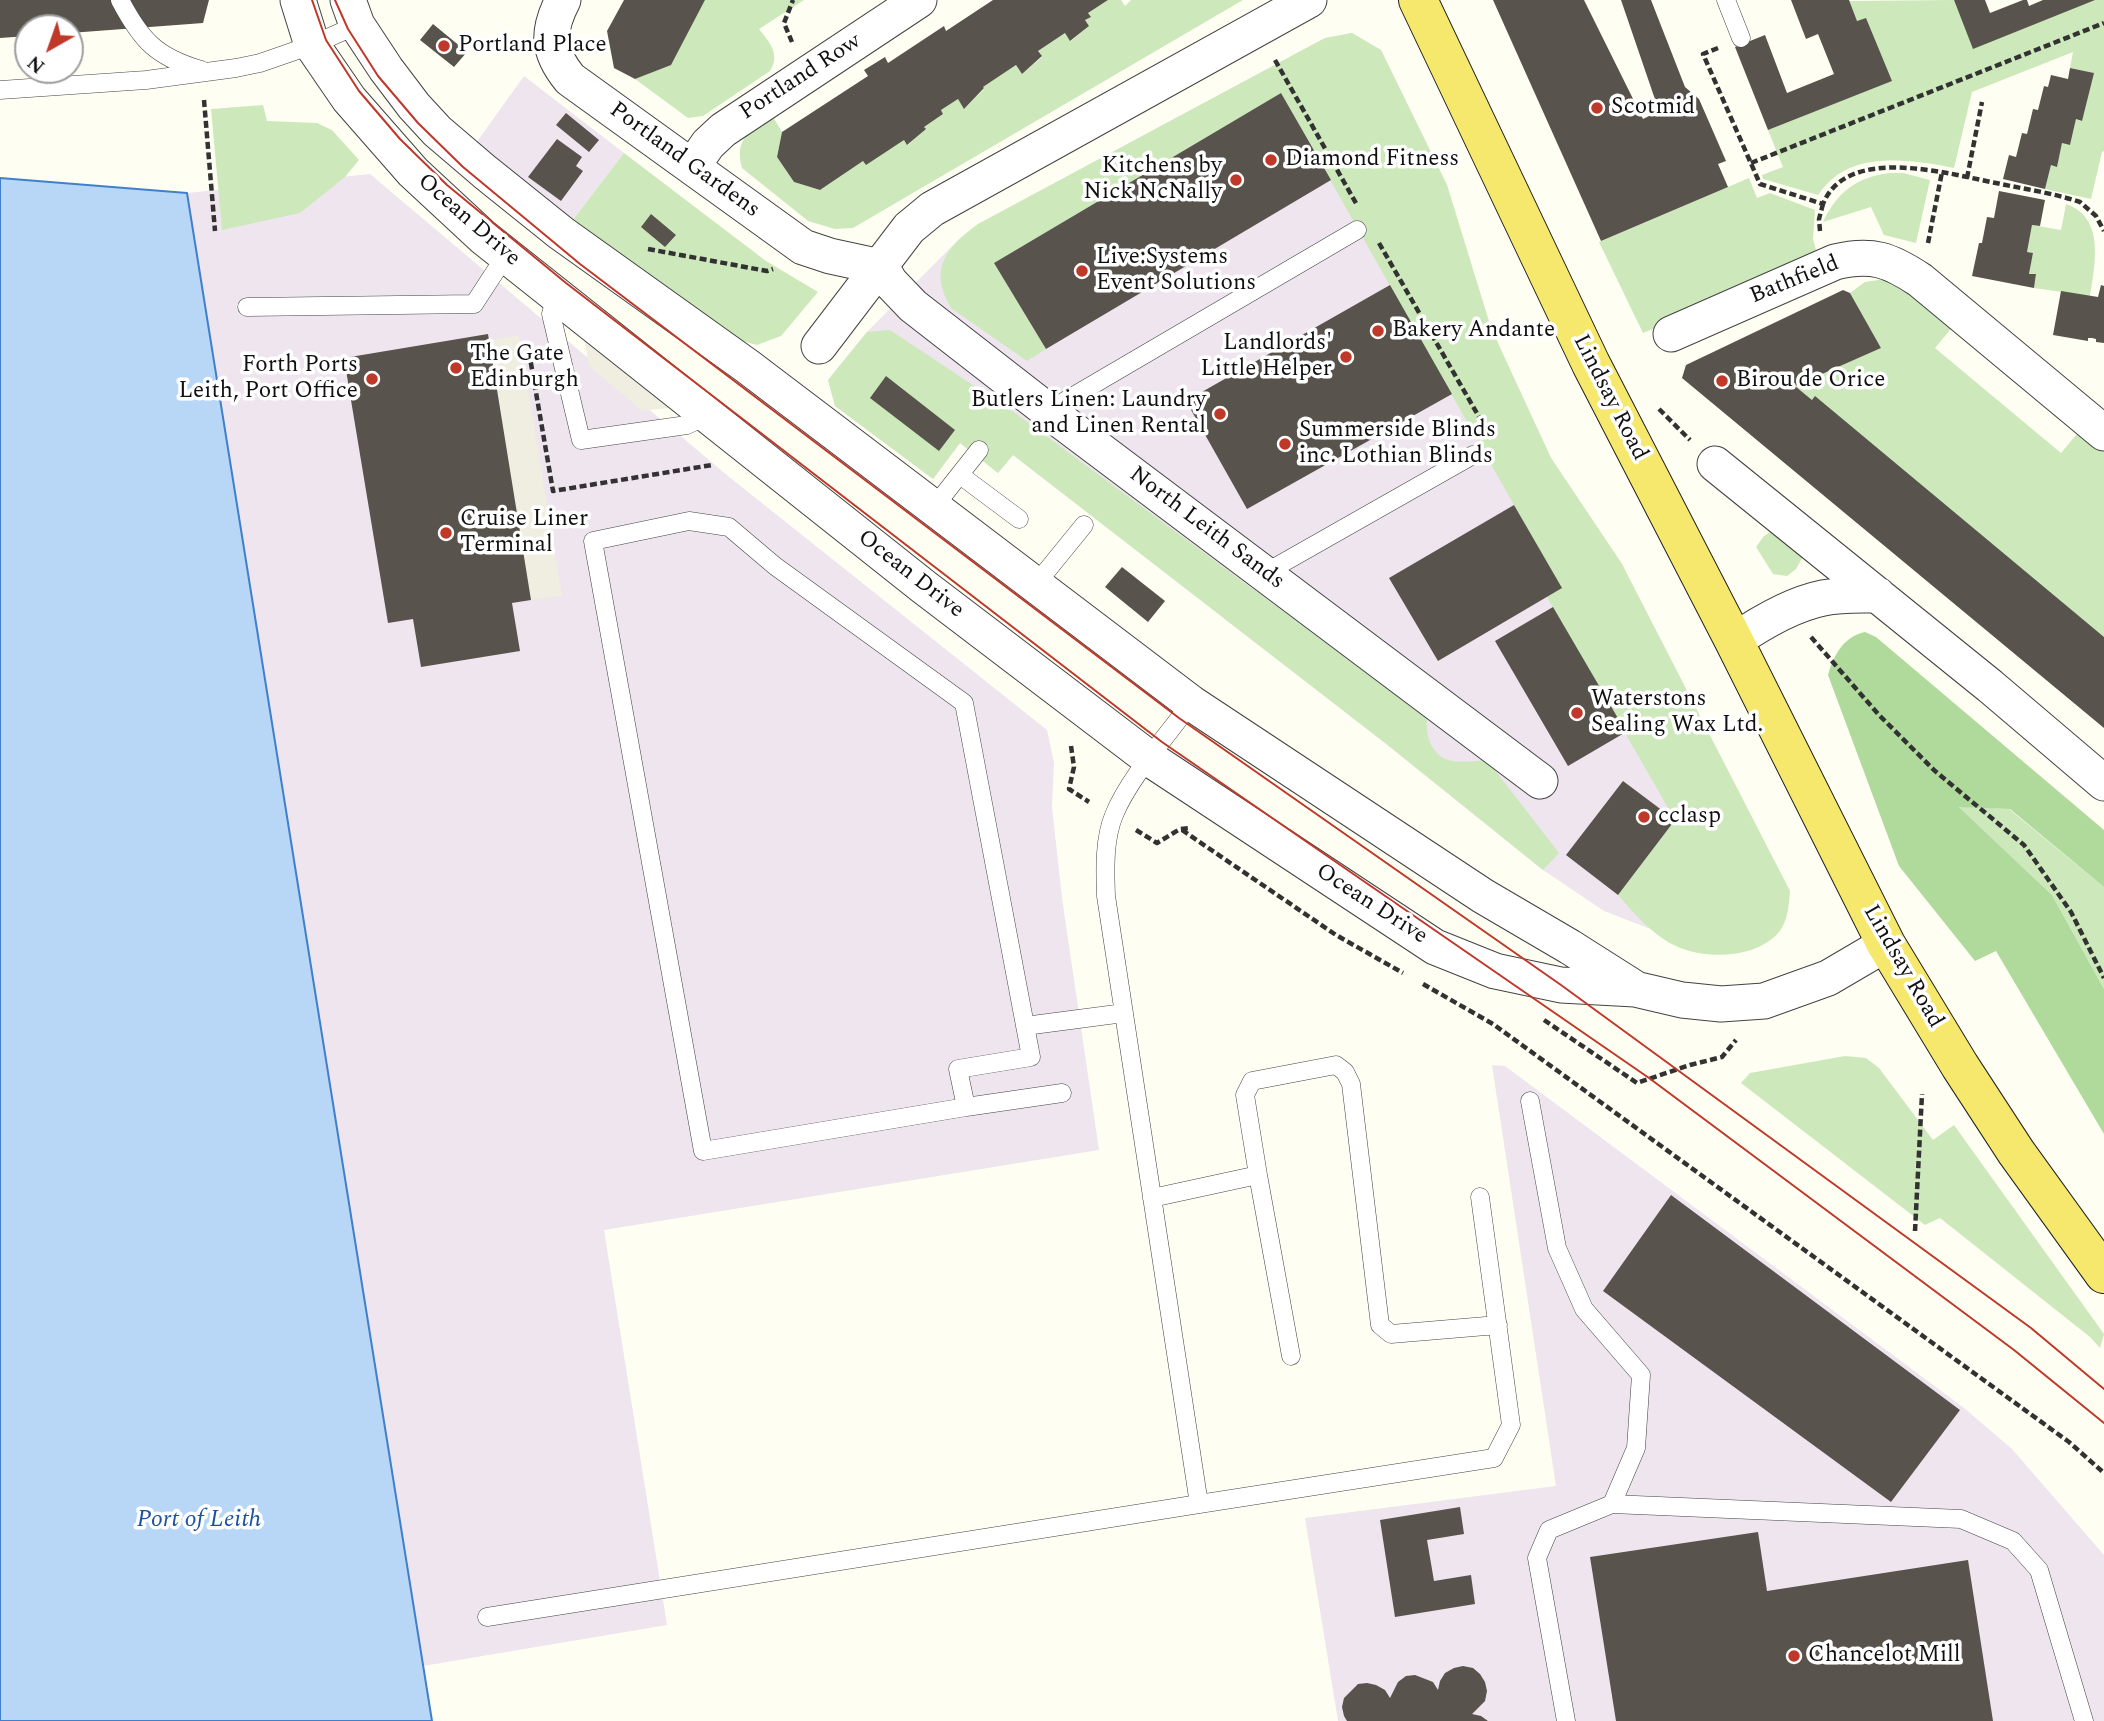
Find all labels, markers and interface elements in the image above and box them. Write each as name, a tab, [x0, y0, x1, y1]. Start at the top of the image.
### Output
north arrow	[14, 14, 84, 84]
street label: Portland Row	[735, 29, 867, 127]
place label: Portland Place	[458, 32, 607, 60]
marker: Portland Place	[436, 38, 452, 54]
text: N	[21, 48, 52, 80]
place label: Scotmid	[1611, 94, 1695, 122]
street label: Portland Gardens	[603, 97, 765, 225]
marker: Scotmid	[1589, 100, 1605, 116]
place label: Diamond Fitness	[1285, 146, 1459, 174]
marker: Diamond Fitness	[1263, 152, 1279, 168]
place label: Kitchens by Nick NcNally	[1084, 153, 1222, 207]
street label: Ocean Drive	[411, 169, 525, 273]
marker: Kitchens by Nick NcNally	[1228, 172, 1244, 188]
place label: Live:Systems Event Solutions	[1096, 244, 1256, 298]
street label: Bathfield	[1746, 251, 1844, 311]
marker: Live:Systems Event Solutions	[1074, 263, 1090, 279]
place label: Bakery Andante	[1392, 317, 1555, 345]
marker: Bakery Andante	[1370, 323, 1386, 339]
place label: Landlords' Little Helper	[1200, 330, 1332, 384]
street label: Lindsay Road	[1565, 330, 1653, 466]
place label: The Gate Edinburgh	[470, 341, 579, 395]
marker: Landlords' Little Helper	[1338, 349, 1354, 365]
place label: Forth Ports Leith, Port Office	[179, 352, 358, 406]
marker: The Gate Edinburgh	[448, 360, 464, 376]
place label: Birou de Orice	[1736, 367, 1885, 395]
marker: Forth Ports Leith, Port Office	[364, 371, 380, 387]
marker: Birou de Orice	[1714, 373, 1730, 389]
place label: Butlers Linen: Laundry and Linen Rental	[971, 387, 1206, 441]
marker: Butlers Linen: Laundry and Linen Rental	[1212, 406, 1228, 422]
place label: Summerside Blinds inc. Lothian Blinds	[1299, 417, 1496, 471]
marker: Summerside Blinds inc. Lothian Blinds	[1277, 436, 1293, 452]
street label: North Leith Sands	[1123, 462, 1289, 596]
place label: Cruise Liner Terminal	[460, 506, 588, 560]
marker: Cruise Liner Terminal	[438, 525, 454, 541]
street label: Ocean Drive	[851, 525, 969, 625]
place label: Waterstons Sealing Wax Ltd.	[1591, 686, 1763, 740]
marker: Waterstons Sealing Wax Ltd.	[1569, 705, 1585, 721]
place label: cclasp	[1658, 803, 1721, 831]
marker: cclasp	[1636, 809, 1652, 825]
street label: Ocean Drive	[1310, 859, 1432, 951]
street label: Lindsay Road	[1856, 900, 1948, 1034]
water label: Port of Leith	[137, 1507, 261, 1535]
place label: Chancelot Mill	[1808, 1642, 1961, 1670]
marker: Chancelot Mill	[1786, 1648, 1802, 1664]

